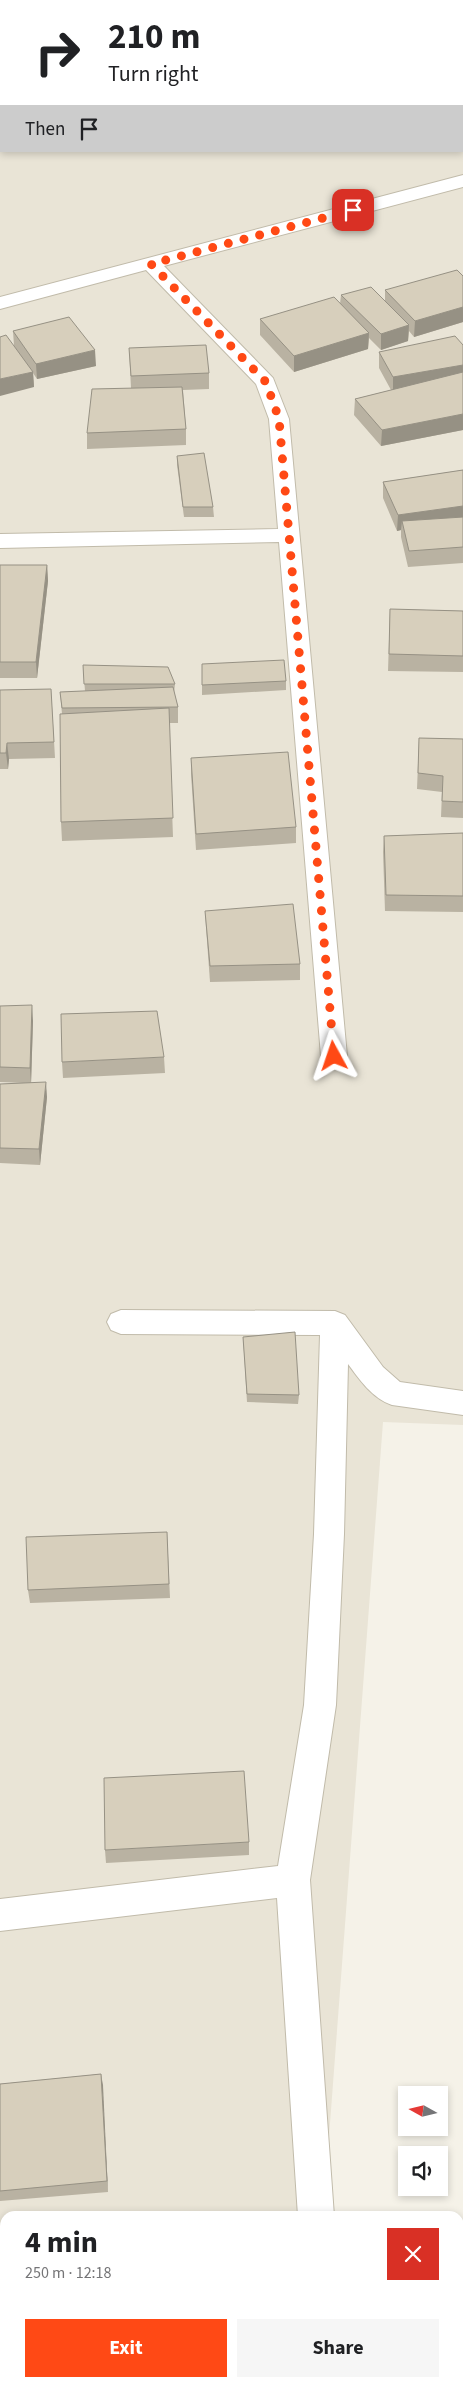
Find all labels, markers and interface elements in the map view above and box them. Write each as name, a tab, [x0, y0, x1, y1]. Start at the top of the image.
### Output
text: 210 m	[108, 12, 200, 62]
icon: right	[25, 20, 90, 85]
text: Turn right	[108, 58, 198, 90]
icon: arrive	[75, 115, 103, 143]
text: Then	[25, 116, 65, 143]
pin	[332, 189, 374, 231]
icon: arrive	[339, 196, 367, 224]
position arrow	[307, 1029, 359, 1081]
north arrow	[398, 2086, 448, 2136]
map controls	[398, 2086, 448, 2196]
button: sound	[398, 2146, 448, 2196]
text: 4 min	[25, 2221, 98, 2264]
button: close	[387, 2228, 439, 2280]
text: 250 m · 12:18	[25, 2262, 112, 2284]
button: Exit	[25, 2319, 227, 2377]
button: Share	[237, 2319, 439, 2377]

